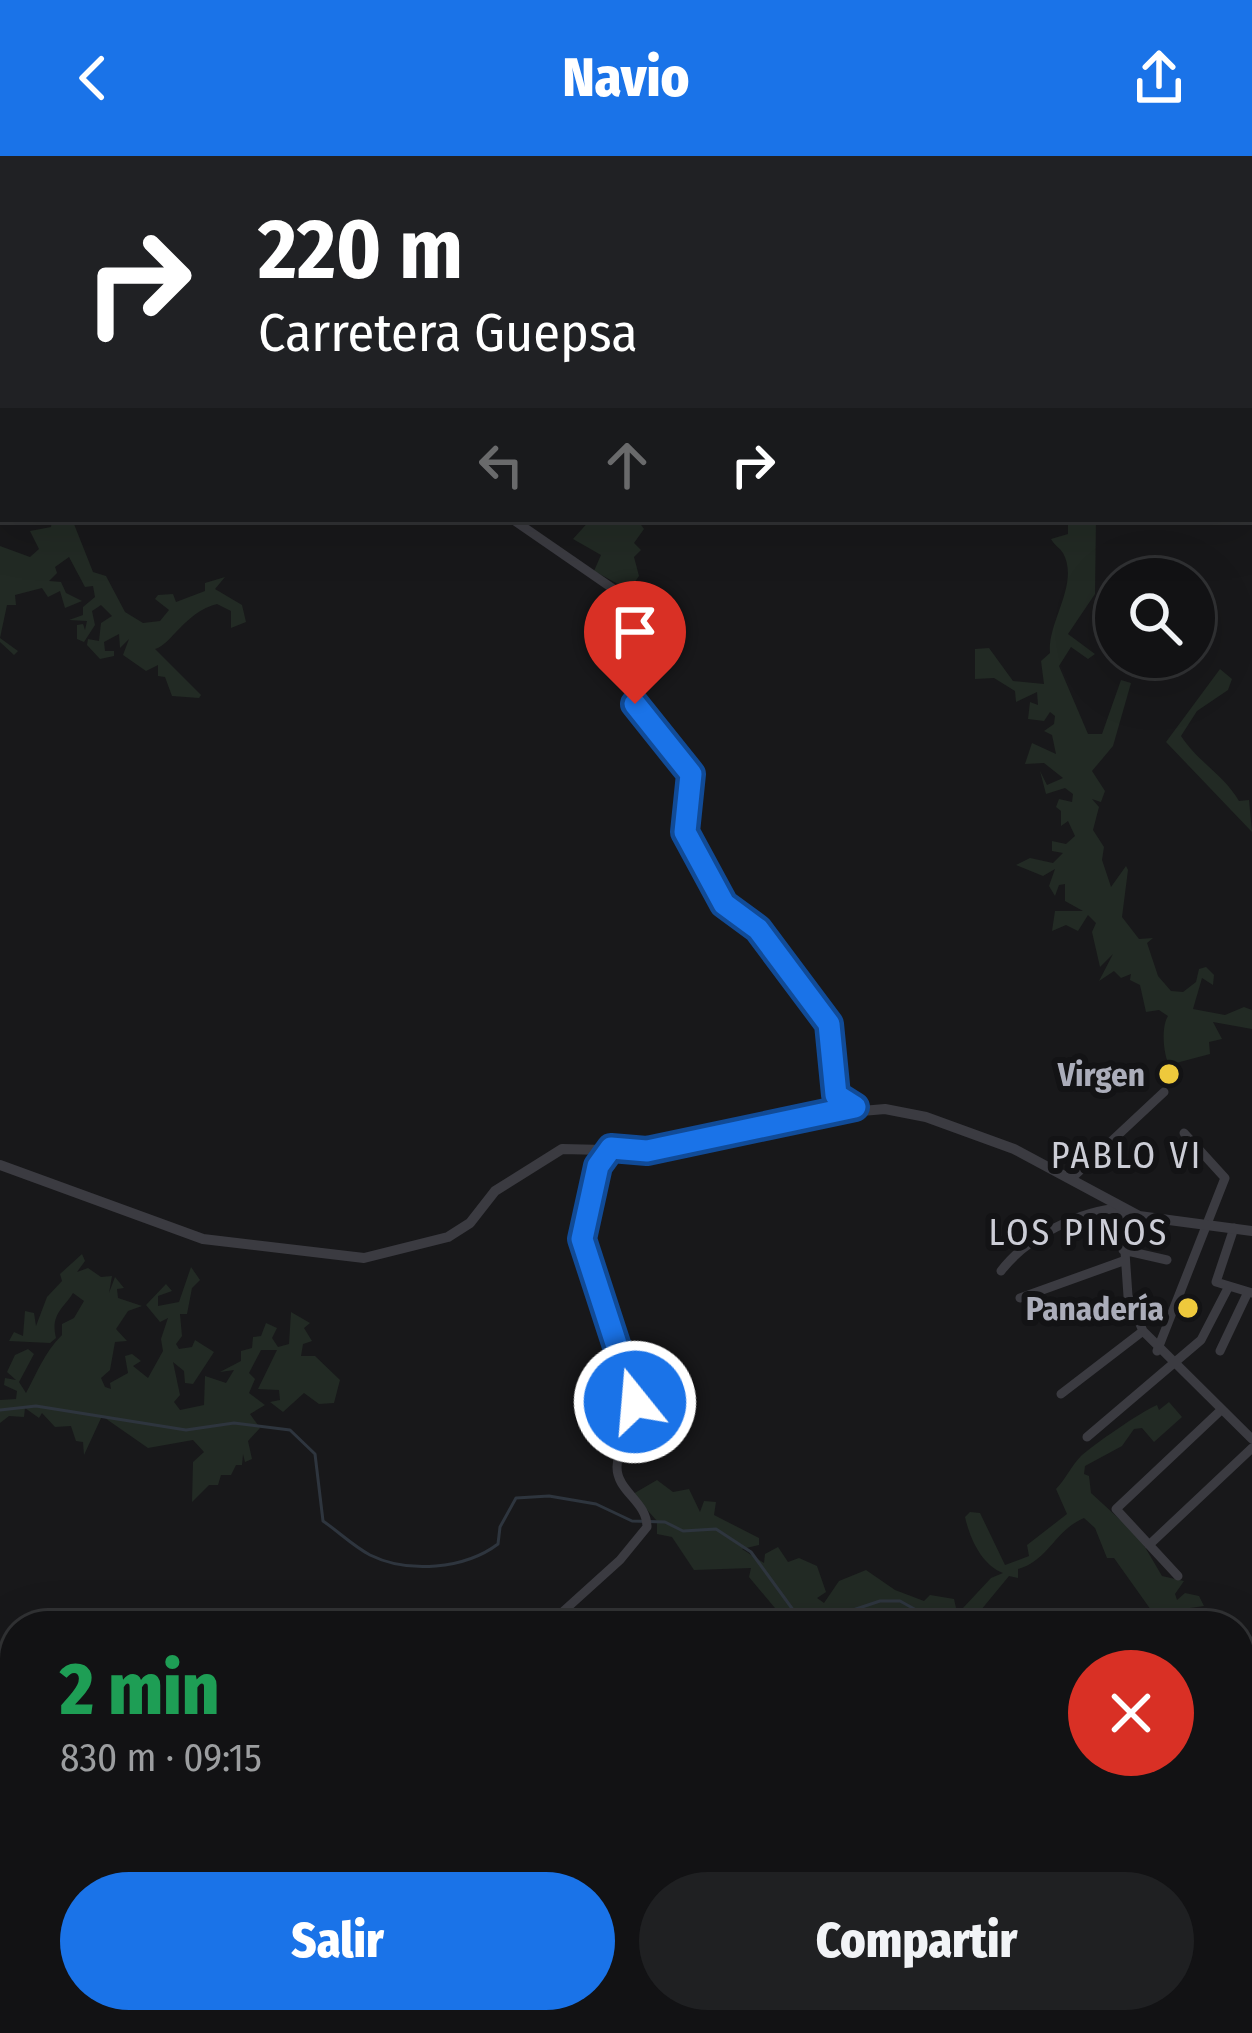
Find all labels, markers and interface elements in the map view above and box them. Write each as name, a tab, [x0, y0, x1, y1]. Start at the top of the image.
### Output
icon: back	[60, 45, 126, 111]
icon: share	[1126, 45, 1192, 111]
text: Navio	[563, 46, 689, 110]
text: 220 m	[258, 199, 463, 300]
icon: right	[60, 204, 216, 360]
text: Carretera Guepsa	[258, 301, 638, 365]
icon: left	[468, 432, 534, 498]
icon: ahead	[594, 432, 660, 498]
icon: right	[720, 432, 786, 498]
map controls	[1095, 558, 1215, 678]
button: search	[1095, 558, 1215, 678]
pin	[584, 581, 686, 704]
icon: arrive	[602, 599, 668, 665]
place label: Virgen	[1057, 1055, 1145, 1095]
marker: Virgen	[1156, 1061, 1182, 1087]
district label: PABLO VI	[1051, 1134, 1203, 1178]
district label: LOS PINOS	[989, 1211, 1169, 1255]
place label: Panadería	[1026, 1289, 1164, 1329]
marker: Panadería	[1175, 1295, 1201, 1321]
position arrow	[572, 1339, 698, 1465]
text: 2 min	[60, 1647, 219, 1733]
button: close	[1068, 1650, 1194, 1776]
text: 830 m · 09:15	[60, 1735, 262, 1781]
button: Salir	[60, 1872, 615, 2010]
button: Compartir	[639, 1872, 1194, 2010]

